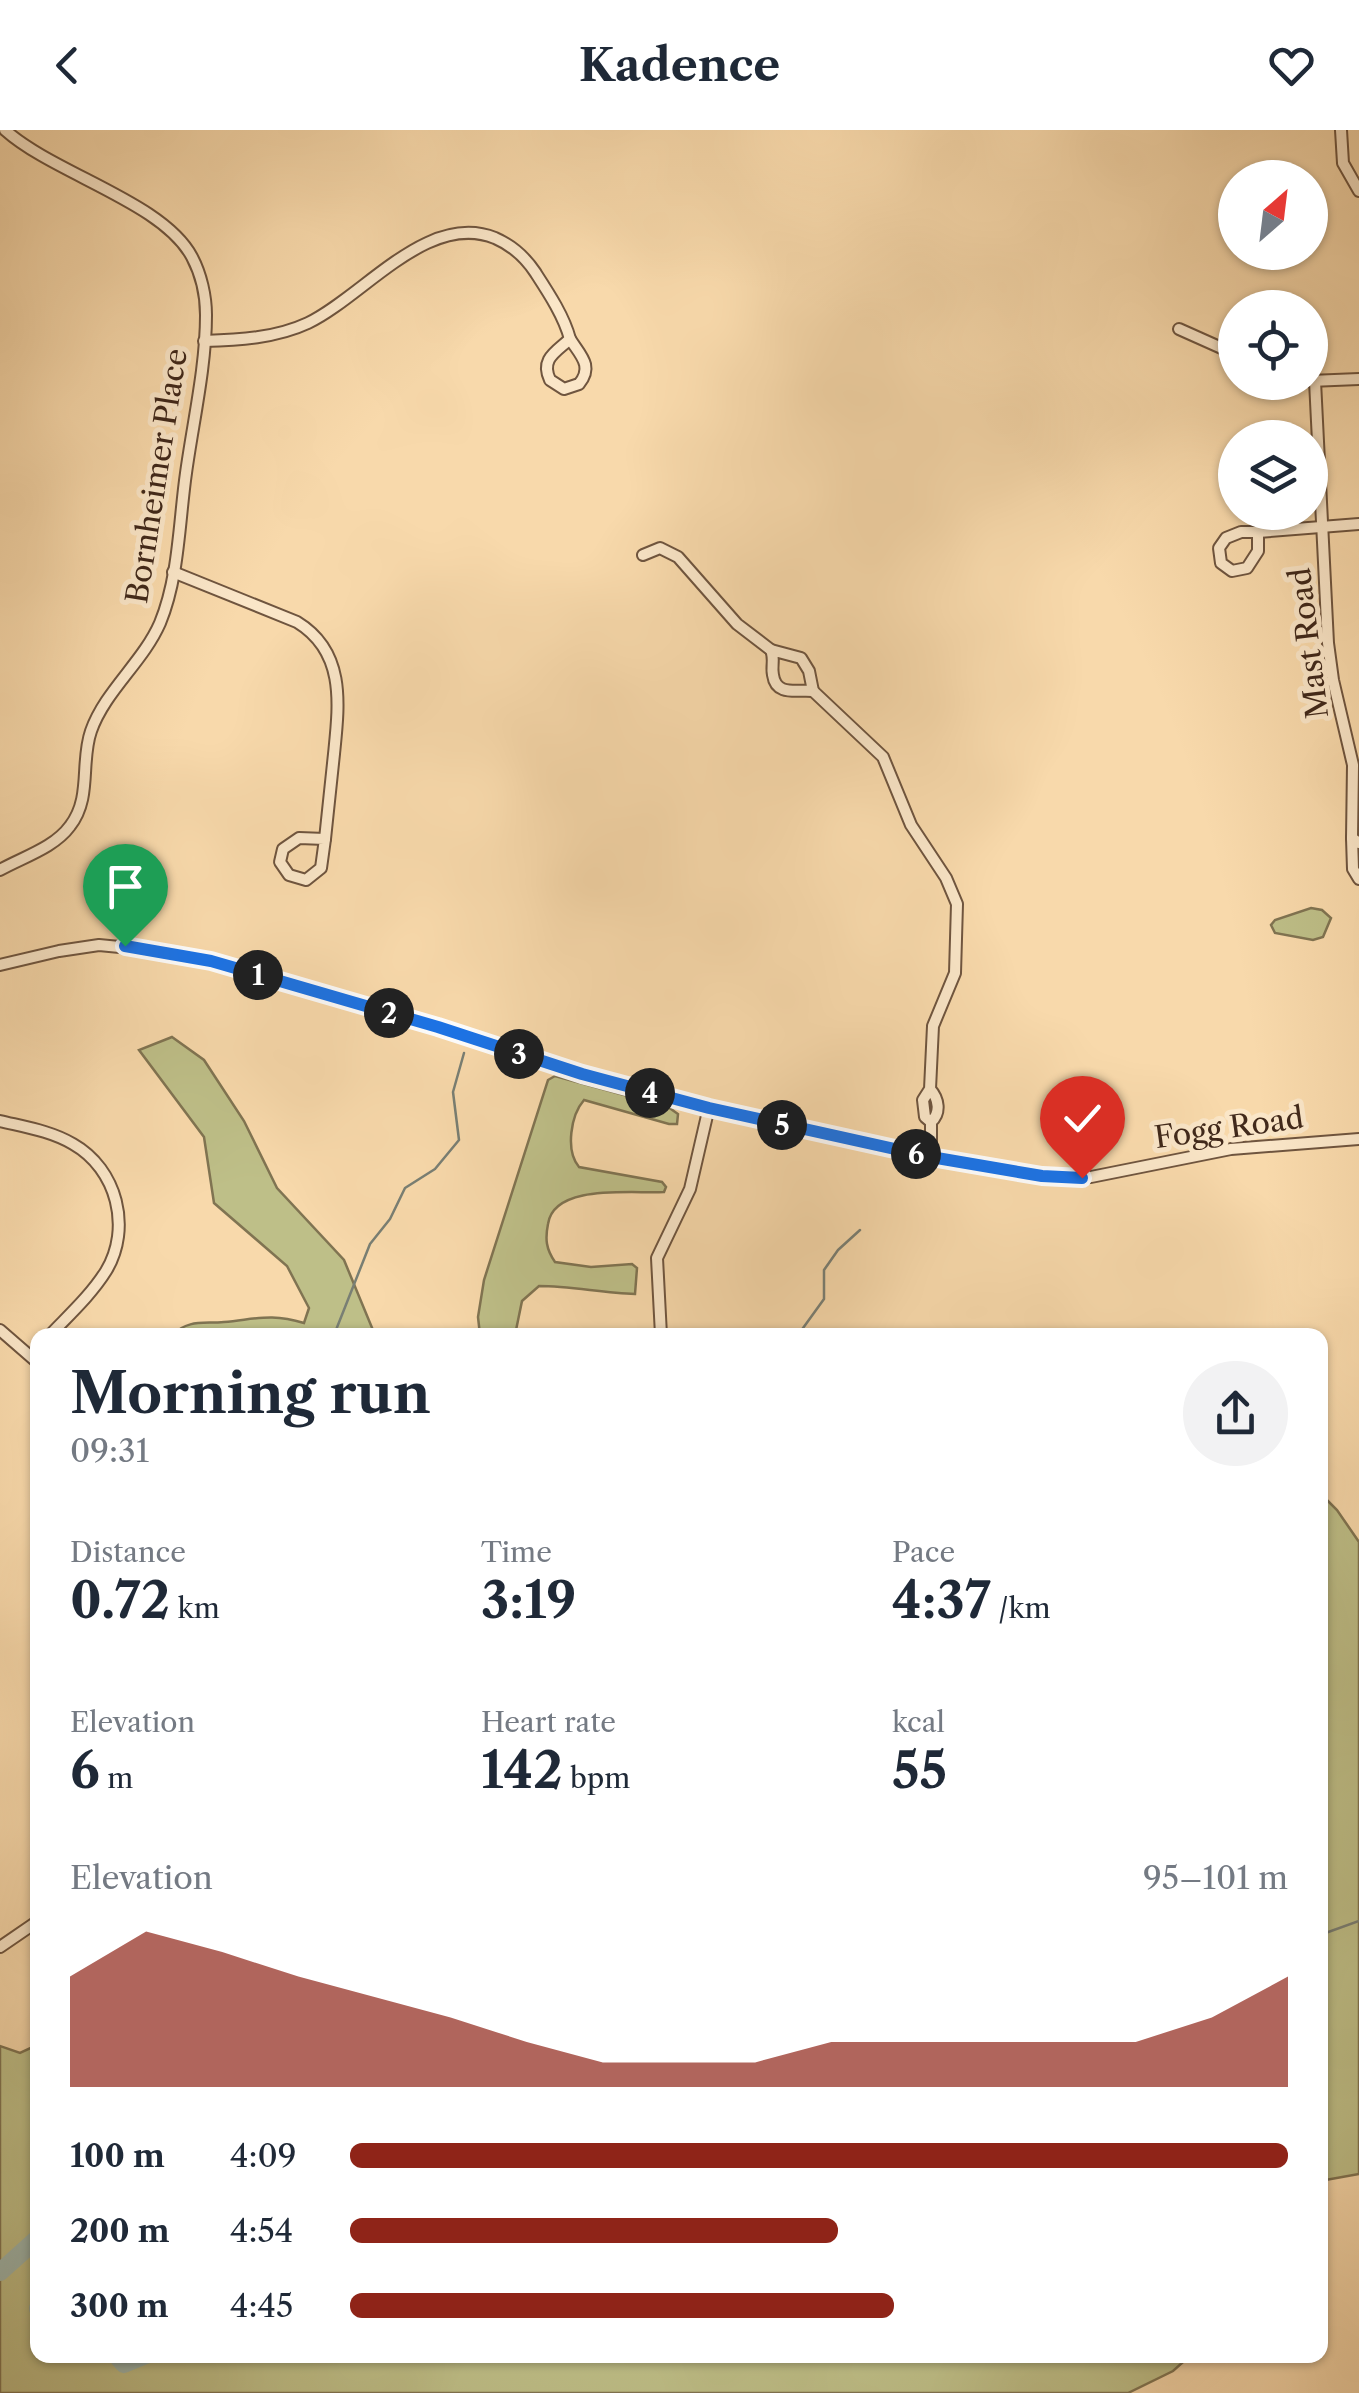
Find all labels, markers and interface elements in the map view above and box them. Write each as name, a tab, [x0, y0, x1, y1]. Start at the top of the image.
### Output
text: Kadence	[579, 37, 780, 93]
icon: back	[40, 38, 95, 93]
icon: heart	[1264, 38, 1319, 93]
north arrow	[1218, 160, 1328, 270]
map controls	[1218, 160, 1328, 530]
button: locate	[1218, 290, 1328, 400]
street label: Bornheimer Place	[118, 346, 195, 606]
button: layers	[1218, 420, 1328, 530]
street label: Mast Road	[1281, 566, 1336, 721]
pin	[83, 844, 168, 947]
icon: arrive	[98, 859, 153, 914]
pin: 1	[233, 950, 283, 1000]
text: 1	[252, 958, 264, 992]
pin: 2	[364, 988, 414, 1038]
text: 2	[381, 996, 397, 1030]
pin: 3	[494, 1029, 544, 1079]
text: 3	[511, 1037, 527, 1071]
pin: 4	[625, 1068, 675, 1118]
text: 4	[642, 1076, 658, 1110]
pin	[1040, 1076, 1125, 1179]
icon: check	[1055, 1091, 1110, 1146]
street label: Fogg Road	[1152, 1099, 1306, 1156]
pin: 5	[757, 1100, 807, 1150]
text: 5	[774, 1108, 790, 1142]
pin: 6	[891, 1129, 941, 1179]
text: 6	[908, 1137, 924, 1171]
text: Morning run	[70, 1360, 431, 1427]
button: share	[1183, 1361, 1288, 1466]
text: 09:31	[70, 1431, 149, 1470]
text: Distance	[70, 1535, 186, 1569]
text: Time	[481, 1535, 552, 1569]
text: Pace	[892, 1535, 955, 1569]
text: 0.72	[70, 1569, 170, 1631]
text: 3:19	[481, 1569, 576, 1631]
text: 4:37	[892, 1569, 991, 1631]
text: km	[170, 1591, 220, 1625]
text: /km	[991, 1591, 1051, 1625]
text: Elevation	[70, 1705, 195, 1739]
text: Heart rate	[481, 1705, 616, 1739]
text: kcal	[892, 1705, 945, 1739]
text: 6	[70, 1739, 100, 1801]
text: 142	[481, 1739, 563, 1801]
text: 55	[892, 1739, 947, 1801]
text: m	[100, 1761, 133, 1795]
text: bpm	[563, 1761, 630, 1795]
text: Elevation	[70, 1858, 213, 1897]
text: 95–101 m	[1143, 1858, 1288, 1897]
text: 100 m	[70, 2136, 165, 2175]
text: 4:09	[230, 2136, 297, 2175]
text: 200 m	[70, 2211, 170, 2250]
text: 4:54	[230, 2211, 293, 2250]
text: 300 m	[70, 2286, 169, 2325]
text: 4:45	[230, 2286, 293, 2325]

